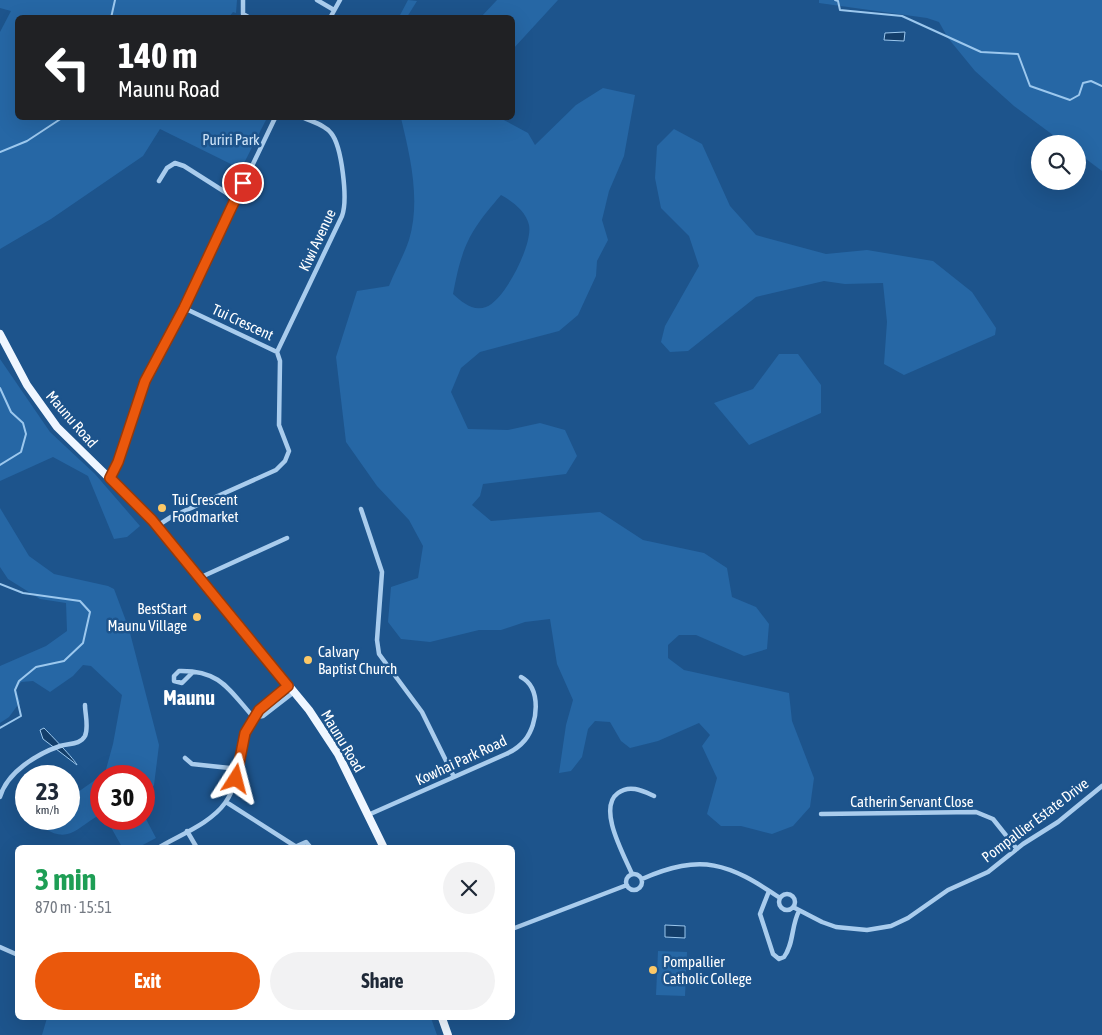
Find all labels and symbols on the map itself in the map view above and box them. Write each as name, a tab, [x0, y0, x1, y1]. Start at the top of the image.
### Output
park label: Puriri Park	[202, 131, 260, 148]
pin	[222, 162, 264, 204]
street label: Kiwi Avenue	[295, 206, 339, 274]
street label: Tui Crescent	[210, 300, 276, 344]
street label: Maunu Road	[43, 387, 101, 451]
place label: Tui Crescent Foodmarket	[172, 491, 239, 525]
marker: Tui Crescent Foodmarket	[156, 502, 168, 514]
place label: BestStart Maunu Village	[107, 600, 187, 634]
marker: BestStart Maunu Village	[191, 611, 203, 623]
place label: Calvary Baptist Church	[318, 643, 397, 677]
marker: Calvary Baptist Church	[302, 654, 314, 666]
district label: Maunu	[163, 686, 215, 709]
street label: Maunu Road	[318, 707, 368, 775]
street label: Kowhai Park Road	[413, 732, 509, 788]
position arrow	[209, 752, 261, 804]
speed limit sign: 30	[90, 765, 155, 830]
street label: Pompallier Estate Drive	[978, 774, 1092, 866]
street label: Catherin Servant Close	[850, 793, 974, 810]
place label: Pompallier Catholic College	[663, 953, 752, 987]
marker: Pompallier Catholic College	[647, 964, 659, 976]

